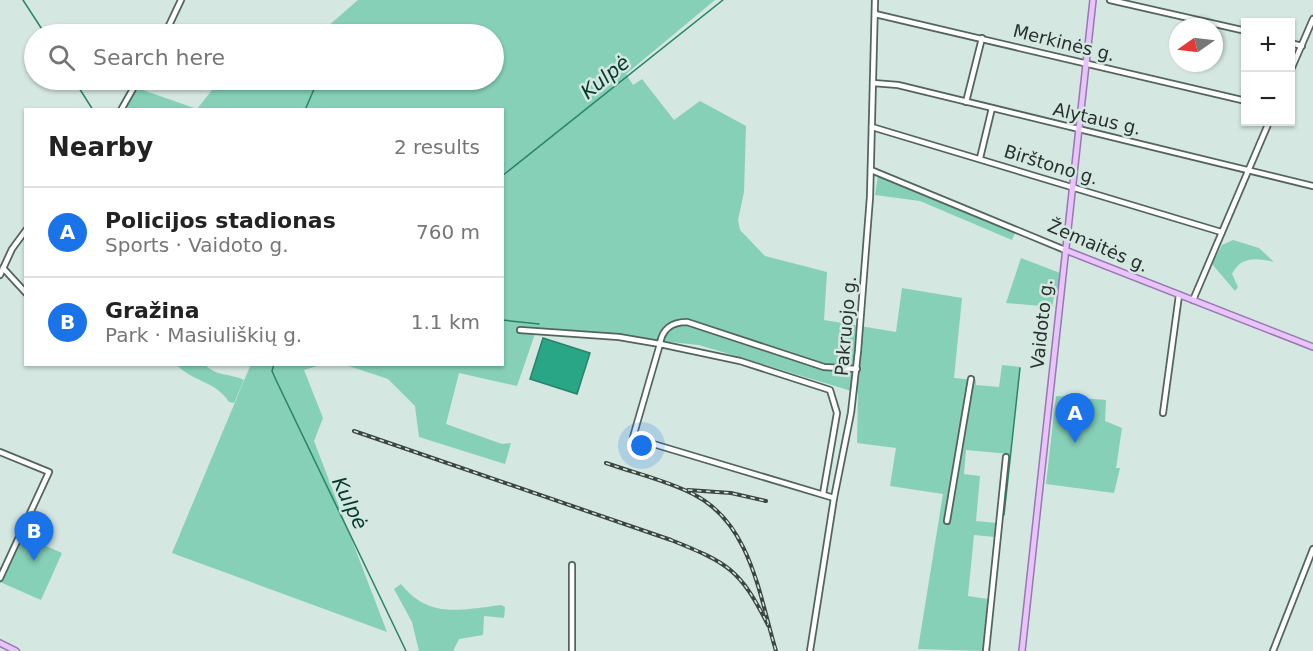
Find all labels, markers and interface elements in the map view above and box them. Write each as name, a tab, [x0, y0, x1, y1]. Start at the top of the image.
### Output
north arrow	[1169, 18, 1223, 72]
map controls	[1241, 18, 1295, 126]
button: +	[1241, 18, 1295, 72]
street label: Merkinės g.	[1011, 20, 1117, 65]
search box	[24, 24, 504, 90]
icon: search	[45, 41, 78, 74]
text: Search here	[93, 45, 225, 70]
water label: Kulpė	[576, 50, 634, 104]
button: −	[1241, 72, 1295, 126]
street label: Alytaus g.	[1051, 98, 1143, 139]
text: Nearby	[48, 132, 153, 162]
text: 2 results	[394, 135, 480, 159]
street label: Birštono g.	[1001, 140, 1101, 189]
text: Policijos stadionas	[105, 208, 336, 233]
street label: Žemaitės g.	[1045, 215, 1152, 276]
text: A	[60, 220, 75, 244]
text: 760 m	[416, 220, 480, 244]
text: Sports · Vaidoto g.	[105, 233, 289, 257]
street label: Pakruojo g.	[831, 275, 860, 377]
street label: Vaidoto g.	[1026, 278, 1057, 370]
text: Gražina	[105, 298, 200, 323]
text: B	[60, 310, 75, 334]
text: 1.1 km	[411, 310, 480, 334]
text: Park · Masiuliškių g.	[105, 323, 302, 347]
pin: A	[1056, 394, 1094, 443]
your location	[627, 431, 656, 460]
water label: Kulpė	[327, 473, 373, 533]
pin: B	[15, 512, 54, 561]

